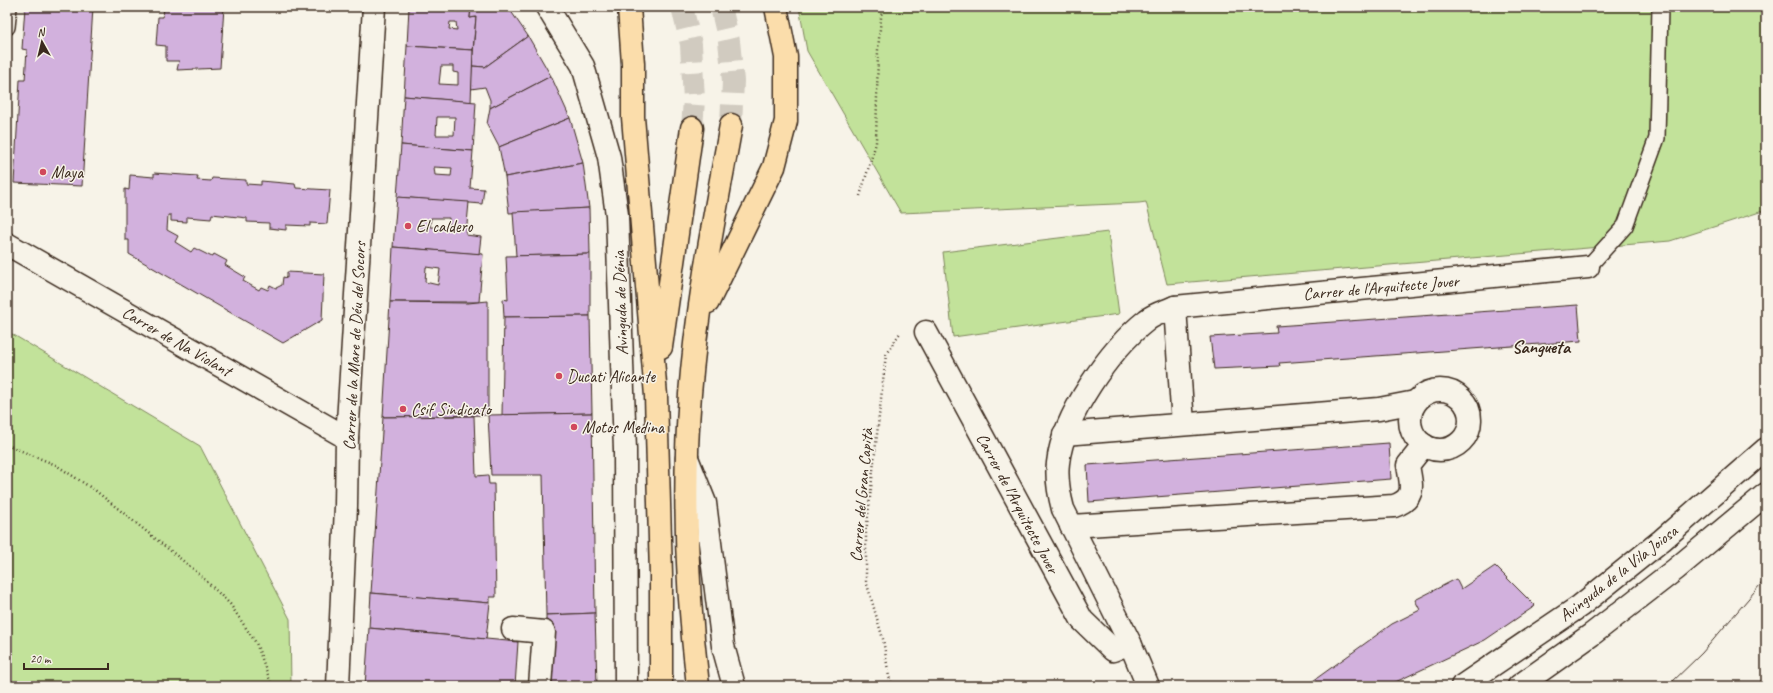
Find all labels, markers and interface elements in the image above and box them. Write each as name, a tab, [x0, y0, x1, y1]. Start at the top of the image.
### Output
north arrow	[22, 22, 62, 62]
text: N	[36, 24, 47, 40]
place label: Maya	[51, 162, 84, 183]
marker: Maya	[38, 167, 48, 177]
place label: El caldero	[416, 216, 474, 237]
marker: El caldero	[403, 221, 413, 231]
street label: Carrer de la Mare de Déu del Socors	[339, 240, 371, 451]
street label: Avinguda de Dénia	[608, 249, 633, 356]
street label: Carrer de l'Arquitecte Jover	[1302, 270, 1461, 305]
street label: Carrer de Na Violant	[118, 302, 237, 382]
district label: Sangueta	[1512, 336, 1572, 358]
place label: Ducati Alicante	[567, 366, 657, 387]
marker: Ducati Alicante	[554, 371, 564, 381]
place label: Csif Sindicato	[411, 399, 493, 420]
marker: Csif Sindicato	[398, 404, 408, 414]
place label: Motos Medina	[582, 417, 665, 438]
marker: Motos Medina	[569, 422, 579, 432]
street label: Carrer del Gran Capità	[845, 426, 878, 563]
street label: Carrer de l'Arquitecte Jover	[972, 429, 1064, 579]
street label: Avinguda de la Vila Joiosa	[1555, 520, 1683, 626]
scale bar	[24, 645, 108, 671]
text: 20 m	[30, 651, 52, 667]

